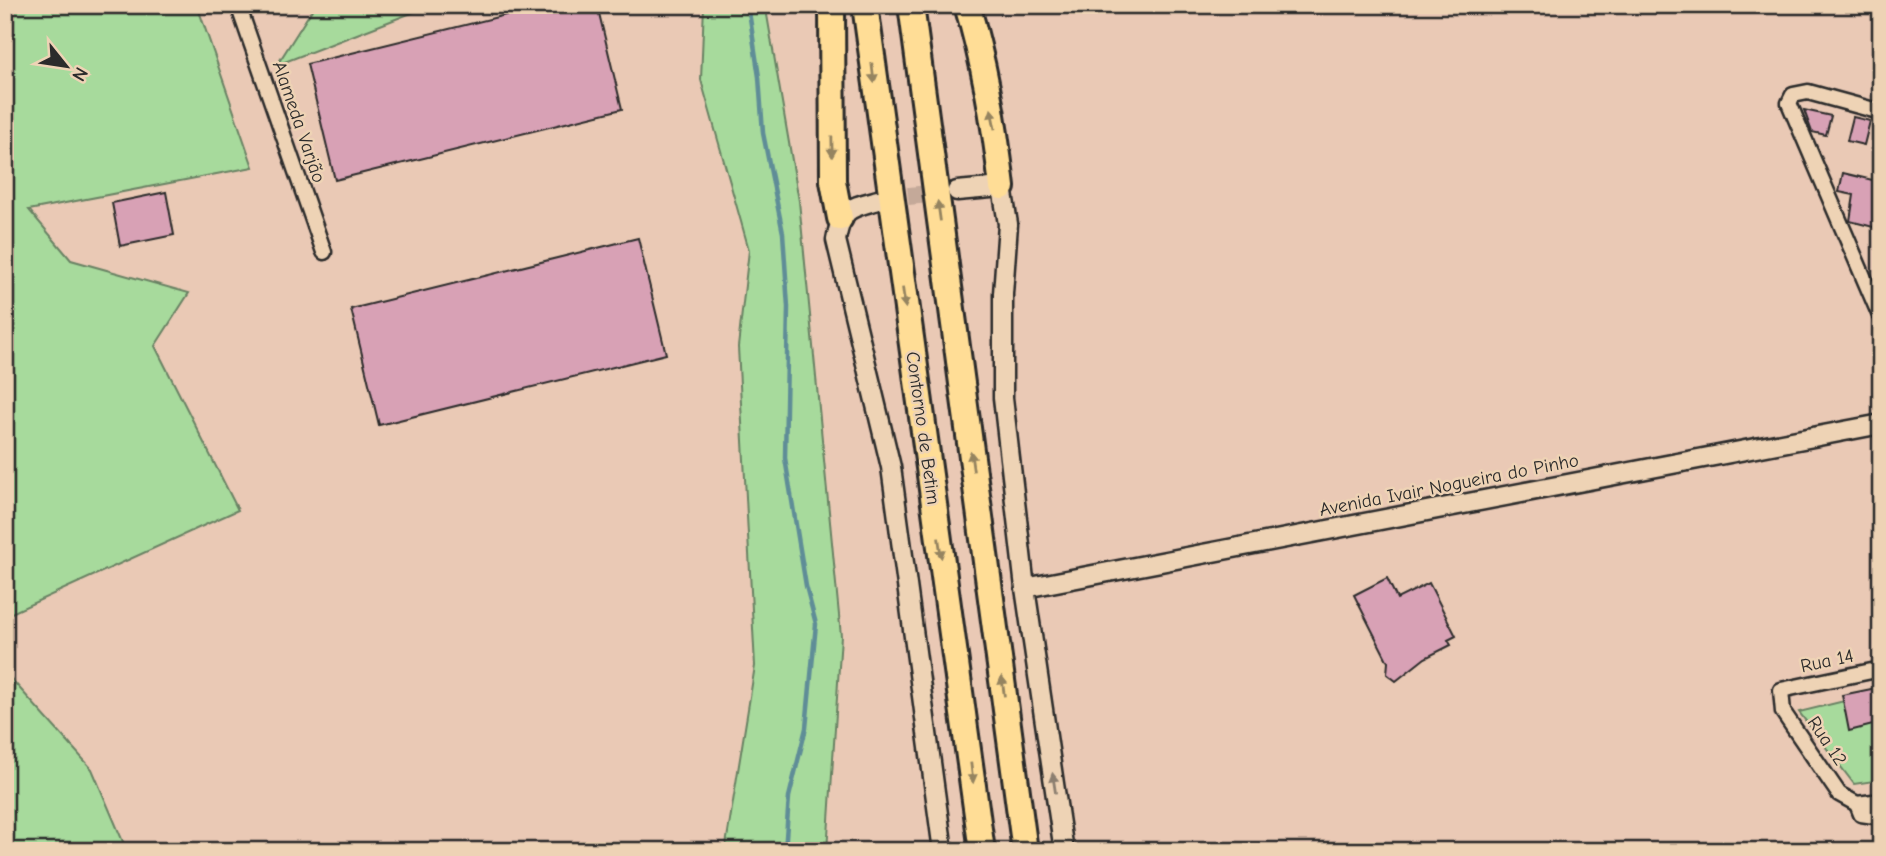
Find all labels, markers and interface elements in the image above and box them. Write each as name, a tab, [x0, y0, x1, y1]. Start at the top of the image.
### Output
north arrow	[32, 32, 102, 102]
street label: Alameda Varjão	[268, 58, 330, 186]
one-way arrow	[868, 62, 879, 84]
text: N	[67, 63, 92, 85]
one-way arrow	[988, 108, 999, 130]
one-way arrow	[827, 136, 838, 158]
one-way arrow	[933, 200, 944, 222]
one-way arrow	[899, 288, 910, 310]
street label: Contorno de Betim	[901, 350, 945, 506]
one-way arrow	[967, 449, 978, 471]
street label: Avenida Ivair Nogueira do Pinho	[1317, 449, 1581, 521]
one-way arrow	[935, 537, 946, 559]
street label: Rua 14	[1798, 645, 1856, 677]
one-way arrow	[997, 675, 1008, 697]
street label: Rua 12	[1803, 712, 1851, 770]
one-way arrow	[967, 762, 978, 784]
one-way arrow	[1048, 772, 1059, 794]

